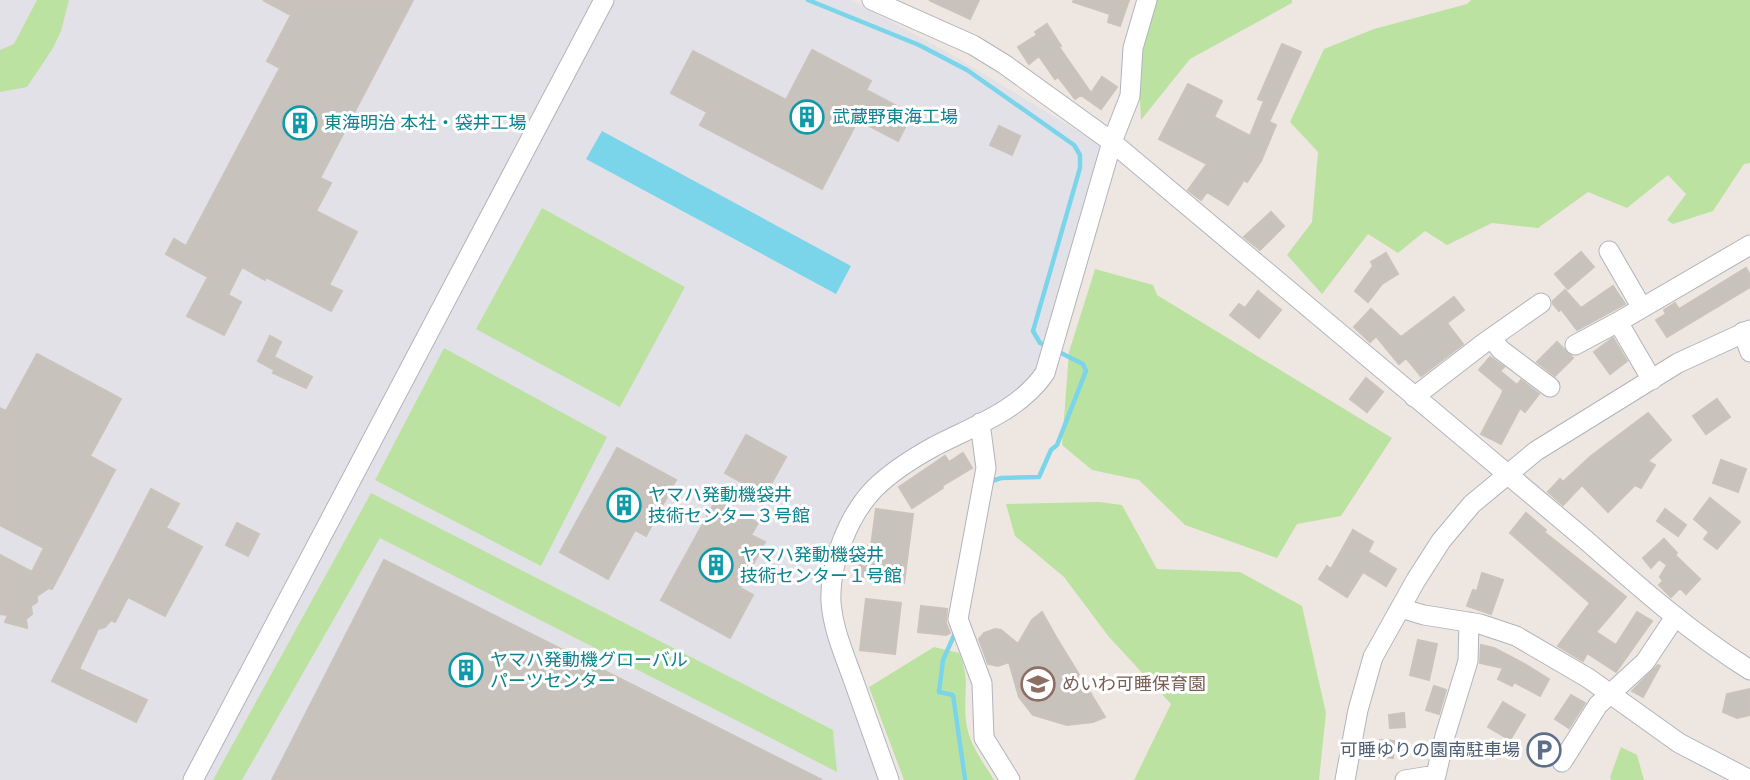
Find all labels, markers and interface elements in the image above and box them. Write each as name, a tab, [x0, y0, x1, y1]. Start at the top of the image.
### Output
building icon: 武蔵野東海工場	[788, 98, 826, 136]
building icon: 東海明治 本社・袋井工場	[281, 104, 319, 142]
place label: 武蔵野東海工場	[832, 106, 958, 128]
place label: 東海明治 本社・袋井工場	[324, 112, 526, 134]
place label: ヤマハ発動機袋井 技術センター３号館	[648, 484, 810, 527]
building icon: ヤマハ発動機袋井 技術センター３号館	[605, 486, 643, 524]
place label: ヤマハ発動機袋井 技術センター１号館	[740, 544, 902, 587]
building icon: ヤマハ発動機袋井 技術センター１号館	[697, 546, 735, 584]
place label: ヤマハ発動機グローバル パーツセンター	[490, 649, 688, 692]
building icon: ヤマハ発動機グローバル パーツセンター	[447, 651, 485, 689]
school or university icon: めいわ可睡保育園	[1019, 665, 1057, 703]
place label: めいわ可睡保育園	[1062, 673, 1206, 695]
parking icon: 可睡ゆりの園南駐車場	[1525, 731, 1563, 769]
place label: 可睡ゆりの園南駐車場	[1340, 739, 1520, 761]

